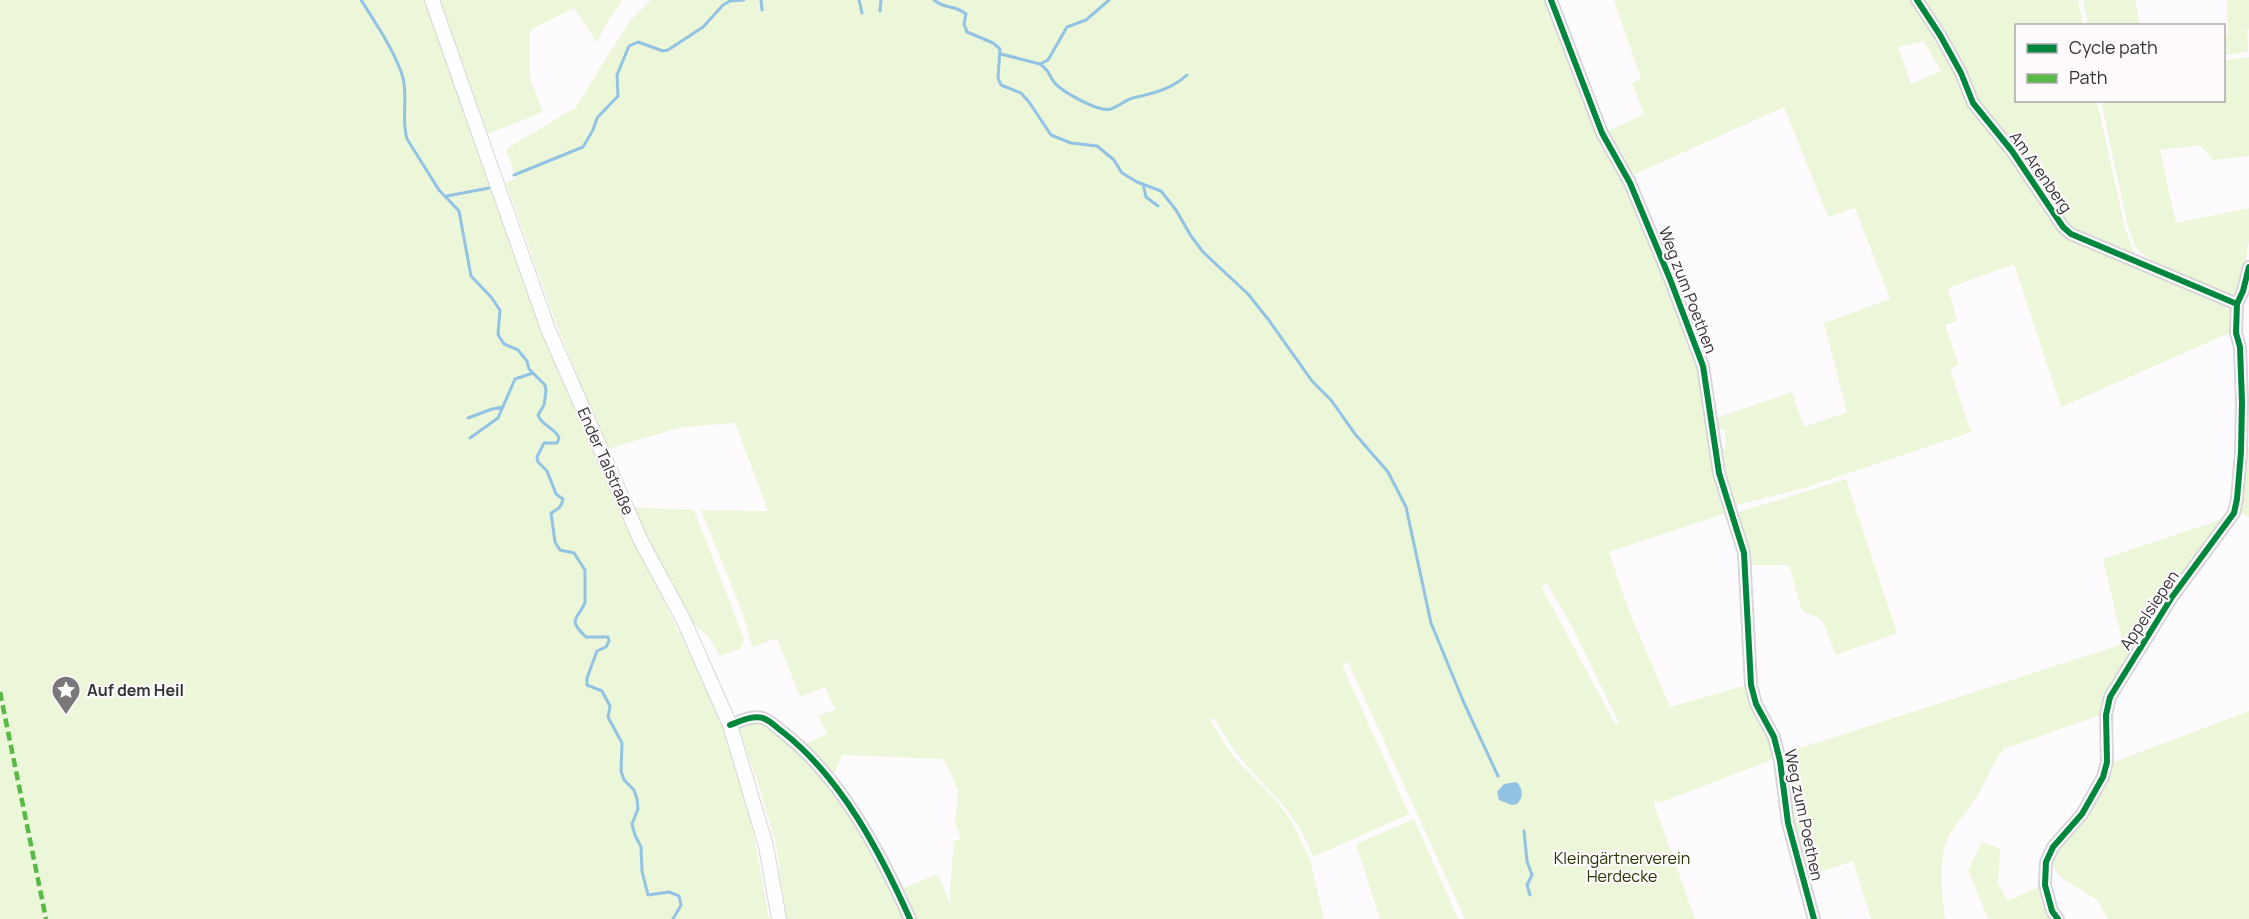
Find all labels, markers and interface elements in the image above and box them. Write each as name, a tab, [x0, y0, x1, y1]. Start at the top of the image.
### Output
legend	[2015, 24, 2225, 102]
text: Cycle path	[2069, 35, 2158, 59]
text: Path	[2069, 65, 2107, 89]
street label: Am Arenberg	[2005, 127, 2077, 217]
street label: Weg zum Poethen	[1654, 224, 1722, 356]
street label: Ender Talstraße	[572, 404, 640, 518]
street label: Appelsiepen	[2114, 566, 2184, 654]
place icon: Auf dem Heil	[50, 674, 82, 716]
place label: Auf dem Heil	[87, 679, 184, 701]
street label: Weg zum Poethen	[1779, 747, 1829, 883]
park label: Kleingärtnerverein Herdecke	[1554, 847, 1690, 887]

